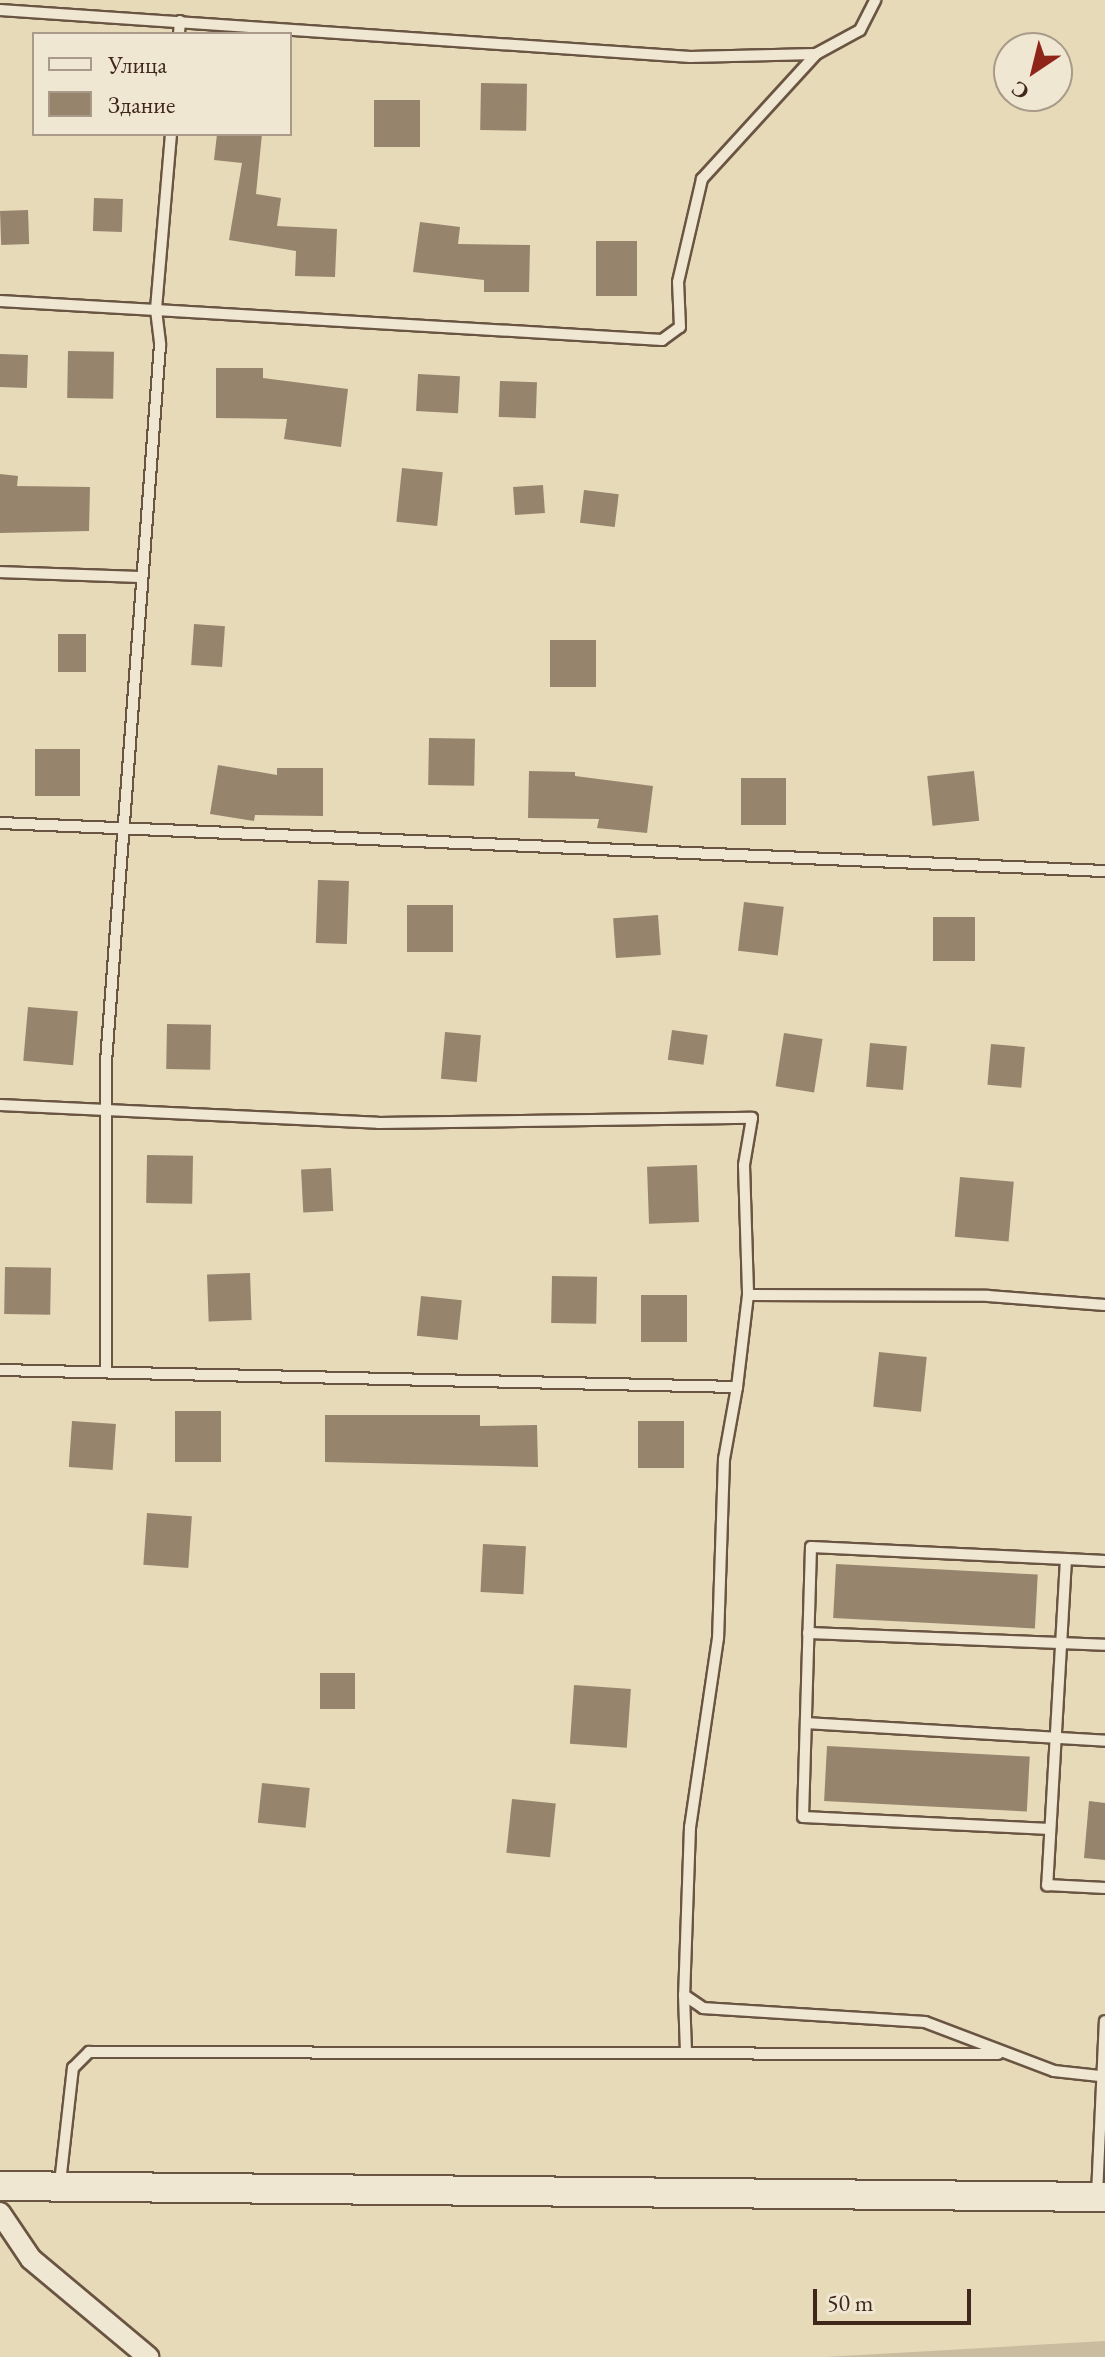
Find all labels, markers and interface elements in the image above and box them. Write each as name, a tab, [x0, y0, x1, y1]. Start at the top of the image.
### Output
legend	[32, 32, 292, 136]
north arrow	[993, 32, 1073, 112]
text: Улица	[108, 49, 167, 80]
text: С	[1005, 74, 1035, 107]
text: Здание	[108, 89, 175, 120]
scale bar	[817, 2273, 975, 2323]
text: 50 m	[827, 2287, 874, 2318]

